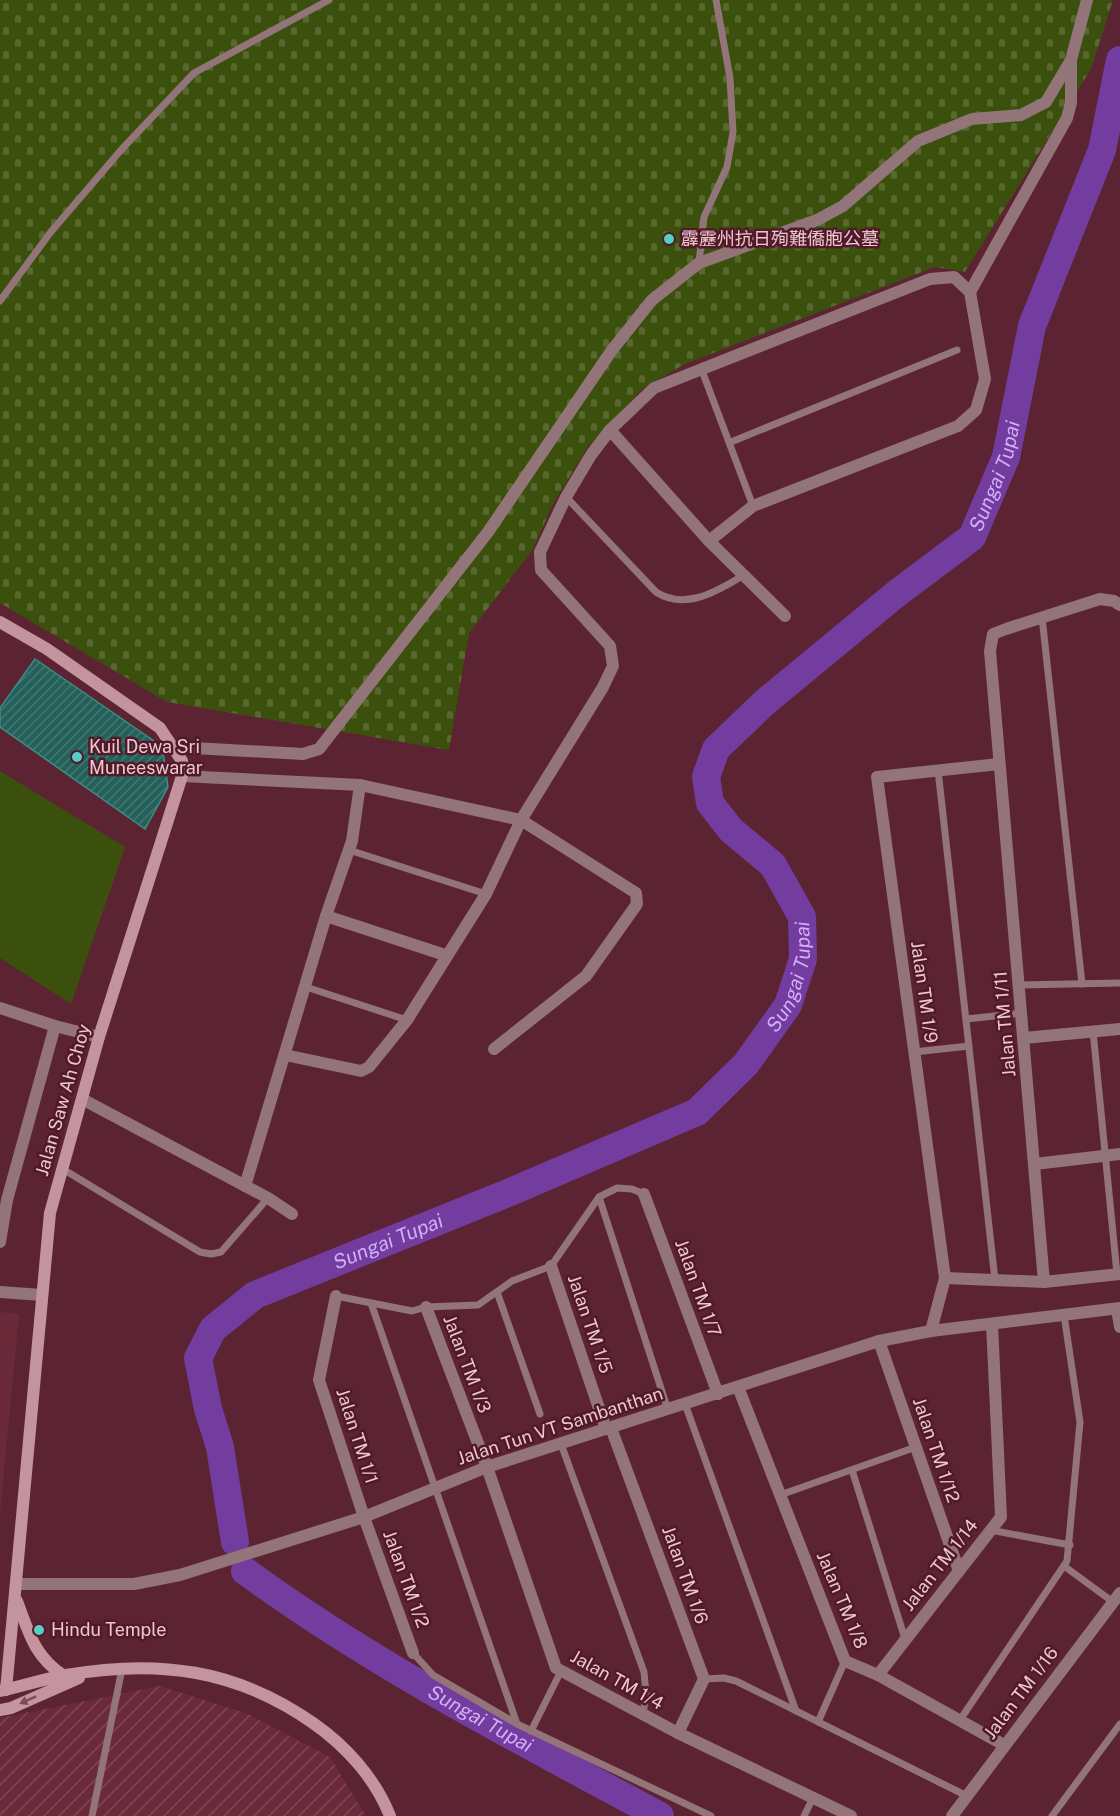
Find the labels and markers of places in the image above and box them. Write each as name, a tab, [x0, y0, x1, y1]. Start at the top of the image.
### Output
place label: 霹靂州抗日殉難僑胞公墓	[681, 228, 879, 249]
marker: 霹靂州抗日殉難僑胞公墓	[662, 232, 676, 246]
place label: Kuil Dewa Sri Muneeswarar	[89, 736, 203, 778]
marker: Kuil Dewa Sri Muneeswarar	[70, 750, 84, 764]
place label: Hindu Temple	[51, 1619, 166, 1640]
marker: Hindu Temple	[32, 1623, 46, 1637]

